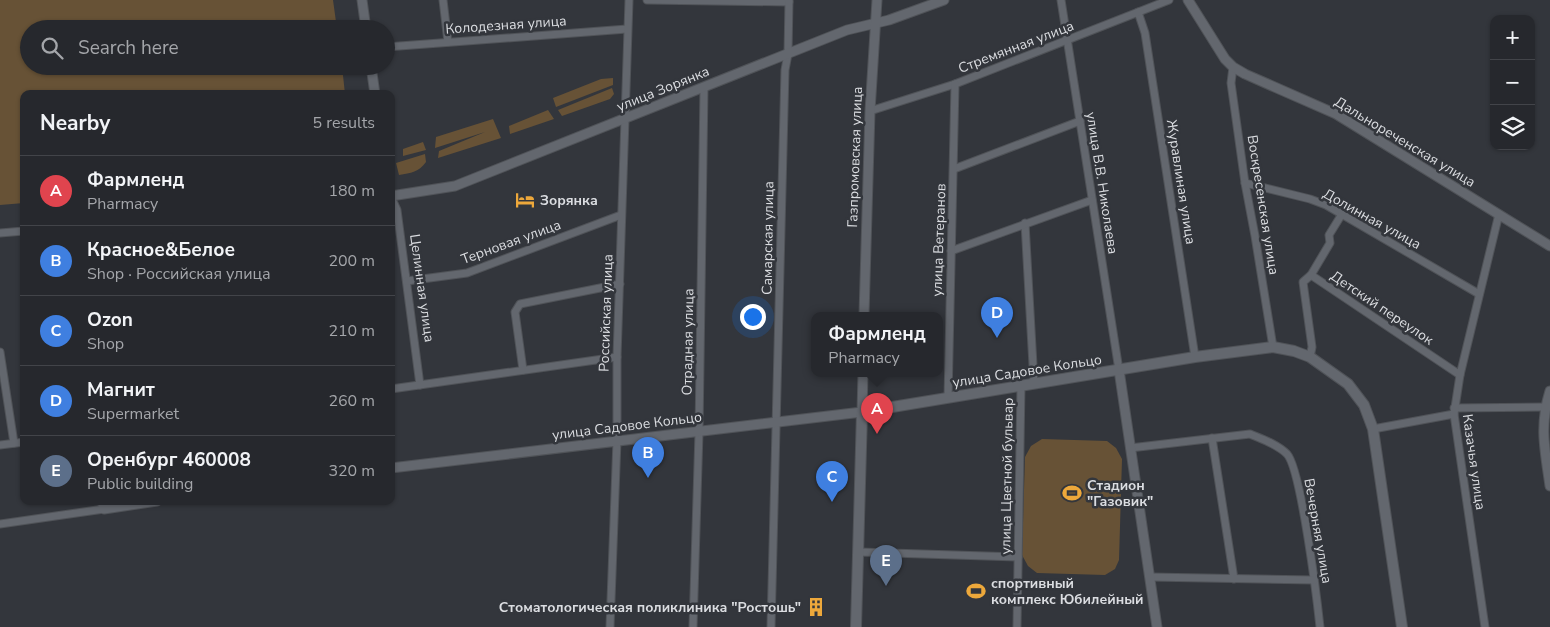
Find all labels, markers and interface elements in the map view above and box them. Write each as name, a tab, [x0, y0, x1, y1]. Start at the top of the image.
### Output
street label: Колодезная улица	[445, 11, 567, 39]
map controls	[1490, 15, 1535, 150]
button: +	[1490, 15, 1535, 60]
street label: Стремянная улица	[955, 16, 1077, 78]
search box	[20, 20, 395, 75]
icon: search	[38, 34, 66, 62]
text: Search here	[78, 35, 179, 61]
button: −	[1490, 60, 1535, 105]
street label: улица Зорянка	[614, 62, 712, 116]
street label: Газпромовская улица	[843, 86, 867, 228]
street label: Дальнореченская улица	[1331, 92, 1479, 192]
button: layers	[1490, 105, 1535, 150]
text: Nearby	[40, 109, 110, 137]
street label: улица В.В. Николаева	[1081, 111, 1123, 255]
text: 5 results	[313, 112, 375, 134]
street label: Журавлиная улица	[1162, 118, 1200, 246]
street label: Воскресенская улица	[1243, 134, 1283, 276]
text: Фармленд	[87, 167, 184, 193]
text: A	[50, 180, 62, 202]
text: 180 m	[328, 180, 375, 202]
street label: Самарская улица	[758, 181, 778, 295]
street label: улица Ветеранов	[928, 183, 950, 297]
street label: Долинная улица	[1320, 184, 1424, 254]
hotel icon: Зорянка	[514, 189, 536, 211]
place label: Зорянка	[540, 191, 598, 210]
text: Pharmacy	[87, 193, 158, 215]
street label: Терновая улица	[459, 215, 563, 269]
street label: Целинная улица	[405, 233, 439, 343]
text: Красное&Белое	[87, 237, 235, 263]
text: B	[50, 250, 62, 272]
text: 200 m	[328, 250, 375, 272]
street label: Российская улица	[594, 254, 618, 372]
text: Shop · Российская улица	[87, 263, 271, 285]
street label: Детский переулок	[1327, 266, 1438, 350]
street label: Отрадная улица	[678, 288, 698, 396]
pin: D	[981, 297, 1013, 338]
your location	[740, 304, 766, 330]
text: Ozon	[87, 307, 133, 333]
popup	[811, 312, 943, 377]
text: C	[51, 320, 61, 342]
text: 210 m	[328, 320, 375, 342]
text: Фармленд	[828, 321, 926, 347]
text: Shop	[87, 333, 124, 355]
text: Pharmacy	[828, 347, 900, 369]
street label: улица Садовое Кольцо	[951, 350, 1103, 392]
text: Магнит	[87, 377, 155, 403]
text: D	[50, 390, 62, 412]
text: 260 m	[328, 390, 375, 412]
pin: A	[861, 393, 893, 434]
street label: улица Цветной бульвар	[996, 397, 1018, 555]
text: Supermarket	[87, 403, 179, 425]
street label: улица Садовое Кольцо	[551, 407, 703, 445]
street label: Казачья улица	[1458, 413, 1490, 511]
pin: B	[632, 437, 664, 478]
text: Оренбург 460008	[87, 447, 251, 473]
text: E	[51, 460, 61, 482]
text: 320 m	[328, 460, 375, 482]
pin: C	[816, 461, 848, 502]
text: Public building	[87, 473, 193, 495]
place label: Стадион "Газовик"	[1087, 476, 1153, 511]
street label: Вечерняя улица	[1299, 477, 1337, 585]
sports icon: Стадион "Газовик"	[1061, 482, 1083, 504]
pin: E	[870, 545, 902, 586]
place label: спортивный комплекс Юбилейный	[991, 574, 1144, 609]
sports icon: спортивный комплекс Юбилейный	[965, 580, 987, 602]
building icon: Стоматологическая поликлиника "Ростошь"	[805, 596, 827, 618]
place label: Стоматологическая поликлиника "Ростошь"	[499, 598, 801, 617]

